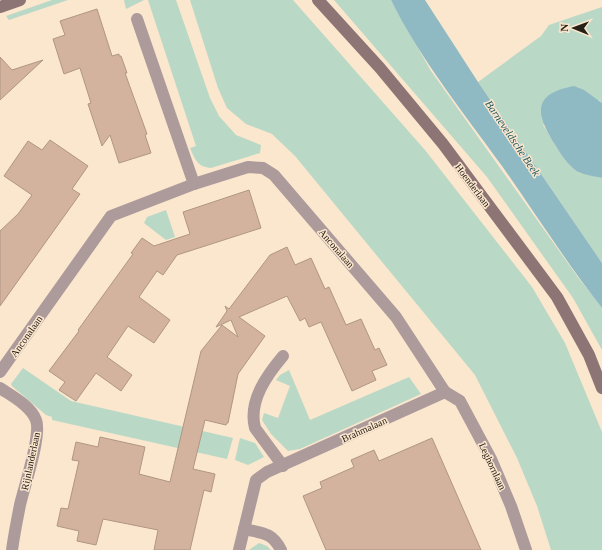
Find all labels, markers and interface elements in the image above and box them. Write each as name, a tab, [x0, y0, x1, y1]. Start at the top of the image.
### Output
north arrow	[554, 8, 594, 48]
text: N	[558, 24, 570, 32]
water label: Barneveldsche Beek	[483, 98, 543, 179]
street label: Hoenderlaan	[453, 162, 492, 209]
street label: Anconalaan	[317, 227, 356, 270]
street label: Anconalaan	[8, 314, 45, 359]
street label: Brahmalaan	[340, 415, 389, 444]
street label: Rijnlanderlaan	[19, 431, 42, 491]
street label: Leghornlaan	[477, 441, 508, 491]

